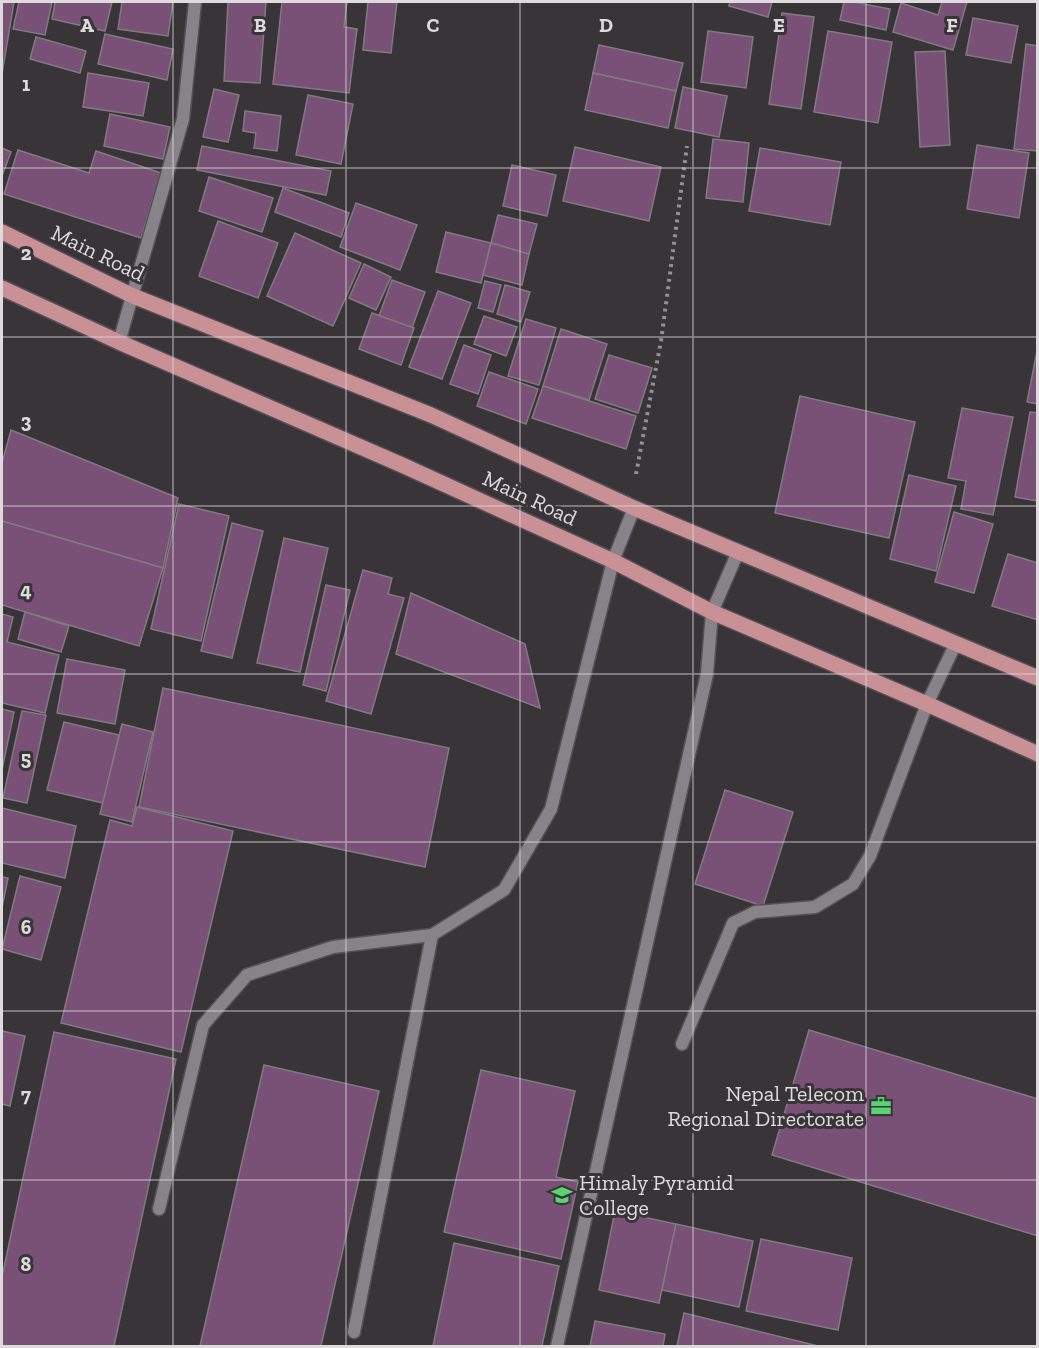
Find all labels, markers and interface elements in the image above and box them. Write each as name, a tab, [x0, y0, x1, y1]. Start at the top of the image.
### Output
text: A	[80, 13, 94, 37]
text: B	[254, 13, 266, 37]
text: C	[427, 13, 440, 37]
text: D	[599, 13, 613, 37]
text: E	[773, 13, 785, 37]
text: F	[946, 13, 958, 37]
text: 1	[22, 72, 30, 96]
street label: Main Road	[47, 219, 149, 287]
text: 2	[21, 241, 32, 265]
text: 3	[21, 409, 32, 433]
street label: Main Road	[479, 464, 581, 532]
text: 4	[20, 578, 32, 602]
text: 5	[21, 746, 31, 770]
text: 6	[21, 915, 32, 939]
place label: Nepal Telecom Regional Directorate	[668, 1080, 864, 1132]
text: 7	[21, 1083, 31, 1107]
office icon: Nepal Telecom Regional Directorate	[869, 1094, 893, 1118]
place label: Himaly Pyramid College	[579, 1169, 734, 1221]
school or university icon: Himaly Pyramid College	[550, 1183, 574, 1207]
text: 8	[21, 1252, 32, 1276]

